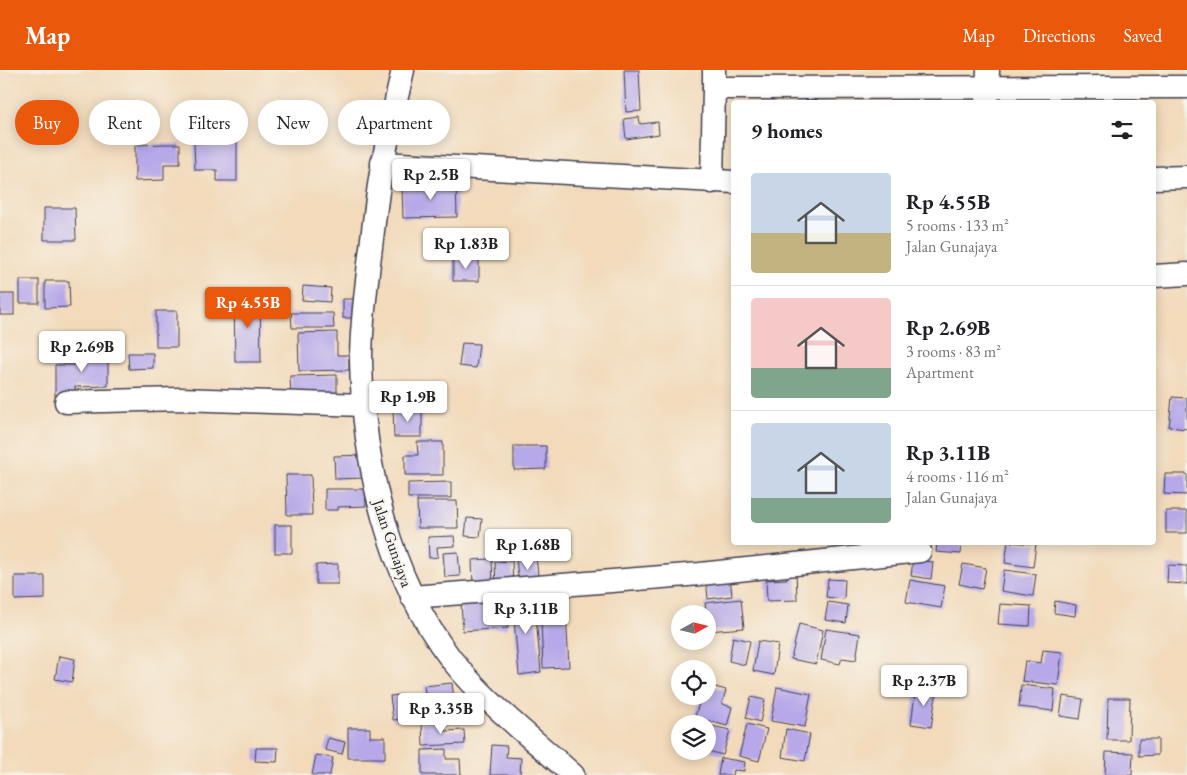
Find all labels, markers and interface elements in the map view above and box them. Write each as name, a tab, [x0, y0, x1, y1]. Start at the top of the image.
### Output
text: Map	[25, 20, 70, 51]
text: Map	[963, 24, 995, 47]
text: Directions	[1023, 24, 1095, 47]
text: Saved	[1123, 24, 1162, 47]
chip: Buy	[15, 100, 79, 145]
chip: Rent	[89, 100, 160, 145]
chip: Filters	[170, 100, 248, 145]
chip: New	[258, 100, 328, 145]
chip: Apartment	[338, 100, 450, 145]
icon: filters	[1108, 116, 1136, 144]
text: 9 homes	[751, 117, 823, 144]
pin: Rp 2.5B	[385, 158, 477, 201]
text: Rp 2.5B	[403, 164, 459, 185]
text: Rp 4.55B	[906, 188, 990, 215]
icon: home	[791, 193, 851, 253]
text: 5 rooms · 133 m²	[906, 215, 1009, 236]
pin: Rp 1.83B	[414, 228, 518, 270]
text: Rp 1.83B	[434, 233, 498, 254]
text: Jalan Gunajaya	[906, 236, 997, 257]
pin: Rp 4.55B	[196, 286, 300, 329]
text: Rp 4.55B	[216, 292, 280, 313]
text: Rp 2.69B	[906, 314, 990, 341]
icon: home	[791, 318, 851, 378]
pin: Rp 2.69B	[30, 330, 134, 373]
text: Rp 2.69B	[50, 336, 114, 357]
text: 3 rooms · 83 m²	[906, 341, 1001, 362]
text: Apartment	[906, 362, 974, 383]
pin: Rp 1.9B	[362, 380, 454, 423]
text: Rp 1.9B	[380, 386, 436, 407]
text: Rp 3.11B	[906, 439, 990, 466]
icon: home	[791, 443, 851, 503]
text: 4 rooms · 116 m²	[906, 466, 1009, 487]
text: Jalan Gunajaya	[906, 487, 997, 508]
street label: Jalan Gunajaya	[367, 495, 418, 590]
pin: Rp 1.68B	[476, 528, 580, 571]
text: Rp 1.68B	[496, 534, 560, 555]
pin: Rp 3.11B	[474, 592, 578, 635]
text: Rp 3.11B	[494, 598, 558, 619]
north arrow	[671, 605, 716, 650]
map controls	[671, 605, 716, 760]
button: locate	[671, 660, 716, 705]
pin: Rp 2.37B	[872, 664, 976, 707]
text: Rp 2.37B	[892, 670, 956, 691]
pin: Rp 3.35B	[389, 692, 493, 735]
text: Rp 3.35B	[409, 698, 473, 719]
button: layers	[671, 715, 716, 760]

